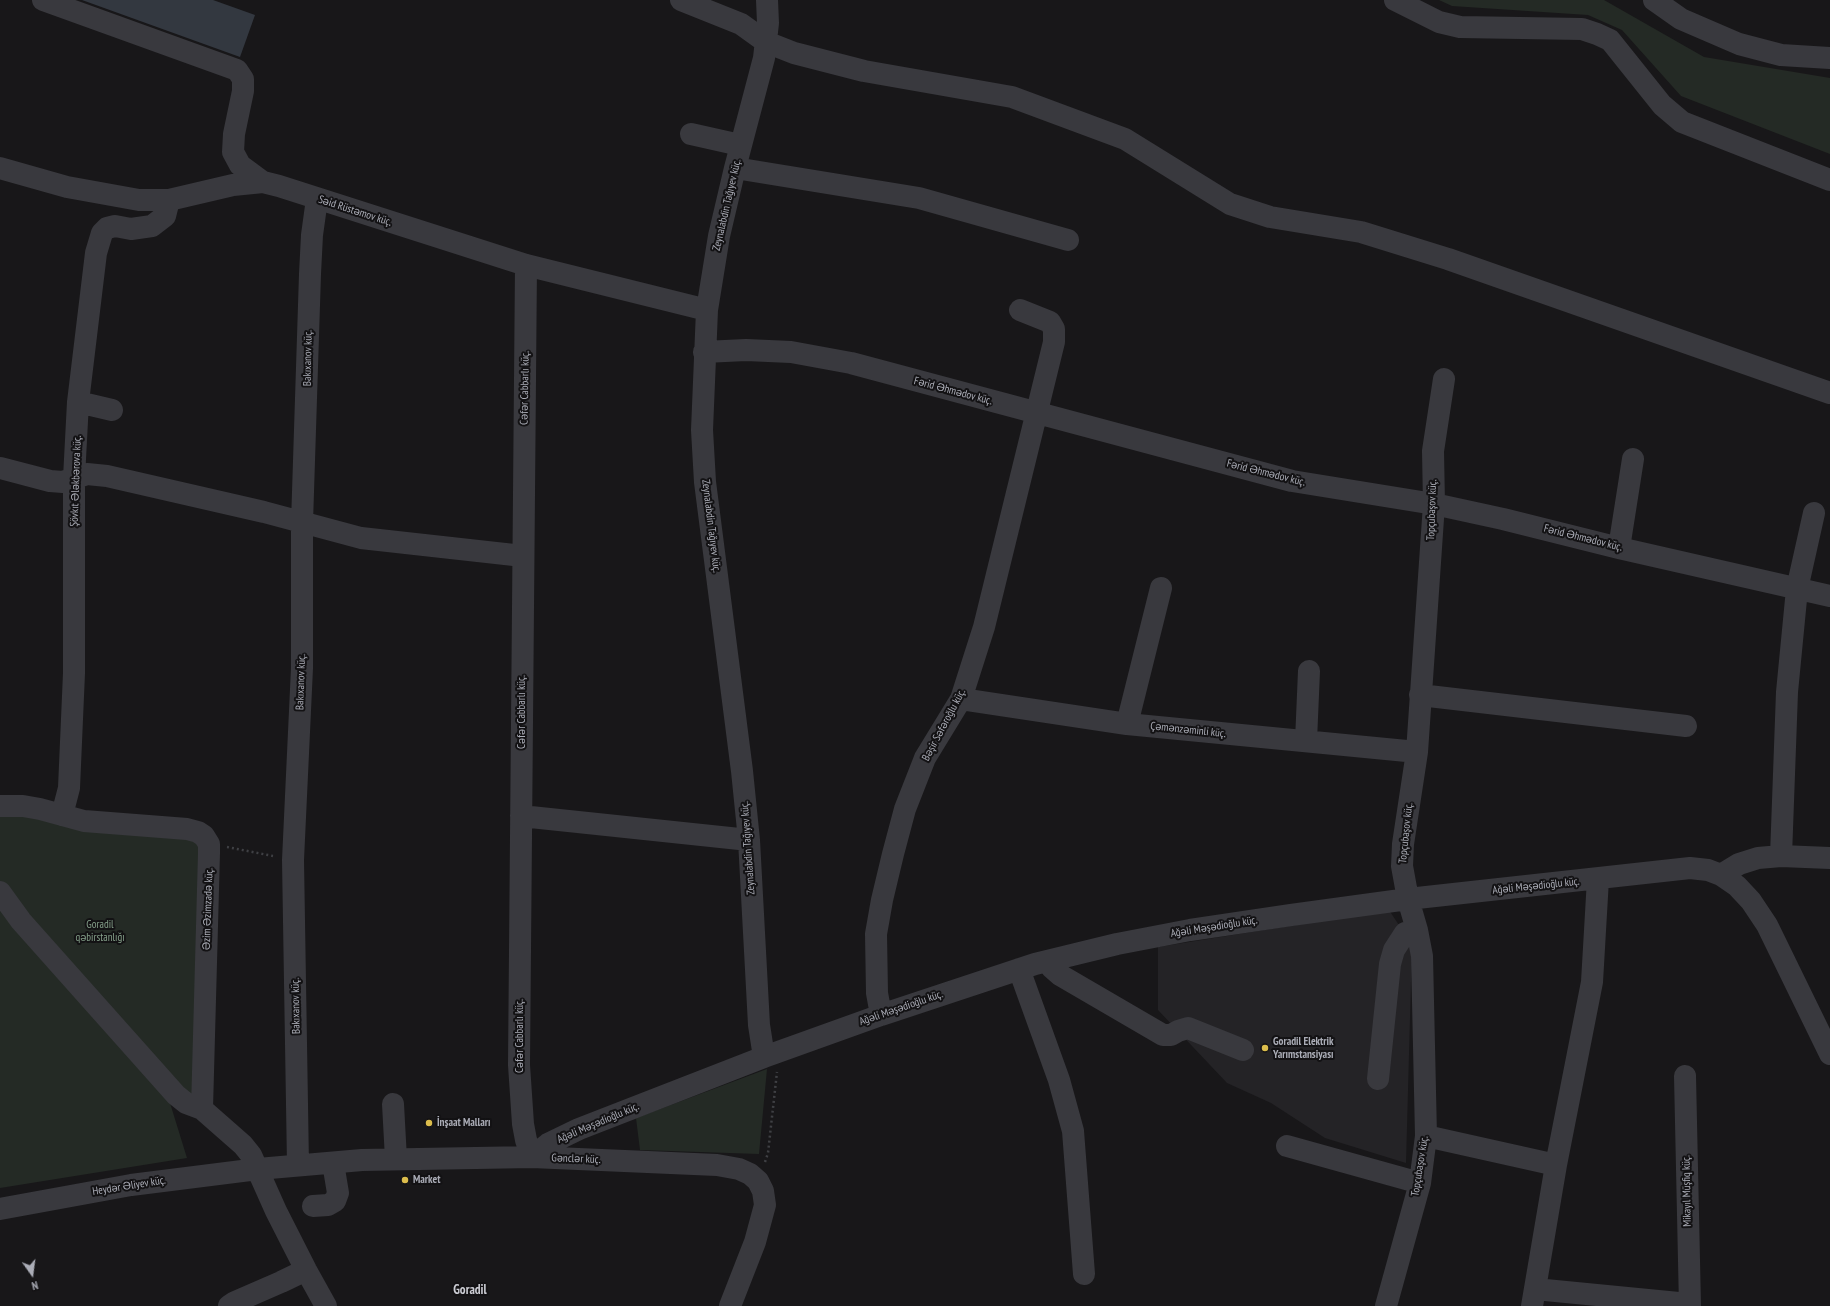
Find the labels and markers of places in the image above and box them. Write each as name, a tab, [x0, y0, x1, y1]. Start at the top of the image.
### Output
place label: Goradil Elektrik Yarımstansiyası	[1273, 1035, 1334, 1061]
marker: Goradil Elektrik Yarımstansiyası	[1260, 1043, 1270, 1053]
place label: İnşaat Malları	[437, 1116, 490, 1130]
marker: İnşaat Malları	[424, 1118, 434, 1128]
place label: Market	[413, 1173, 440, 1187]
marker: Market	[400, 1175, 410, 1185]

